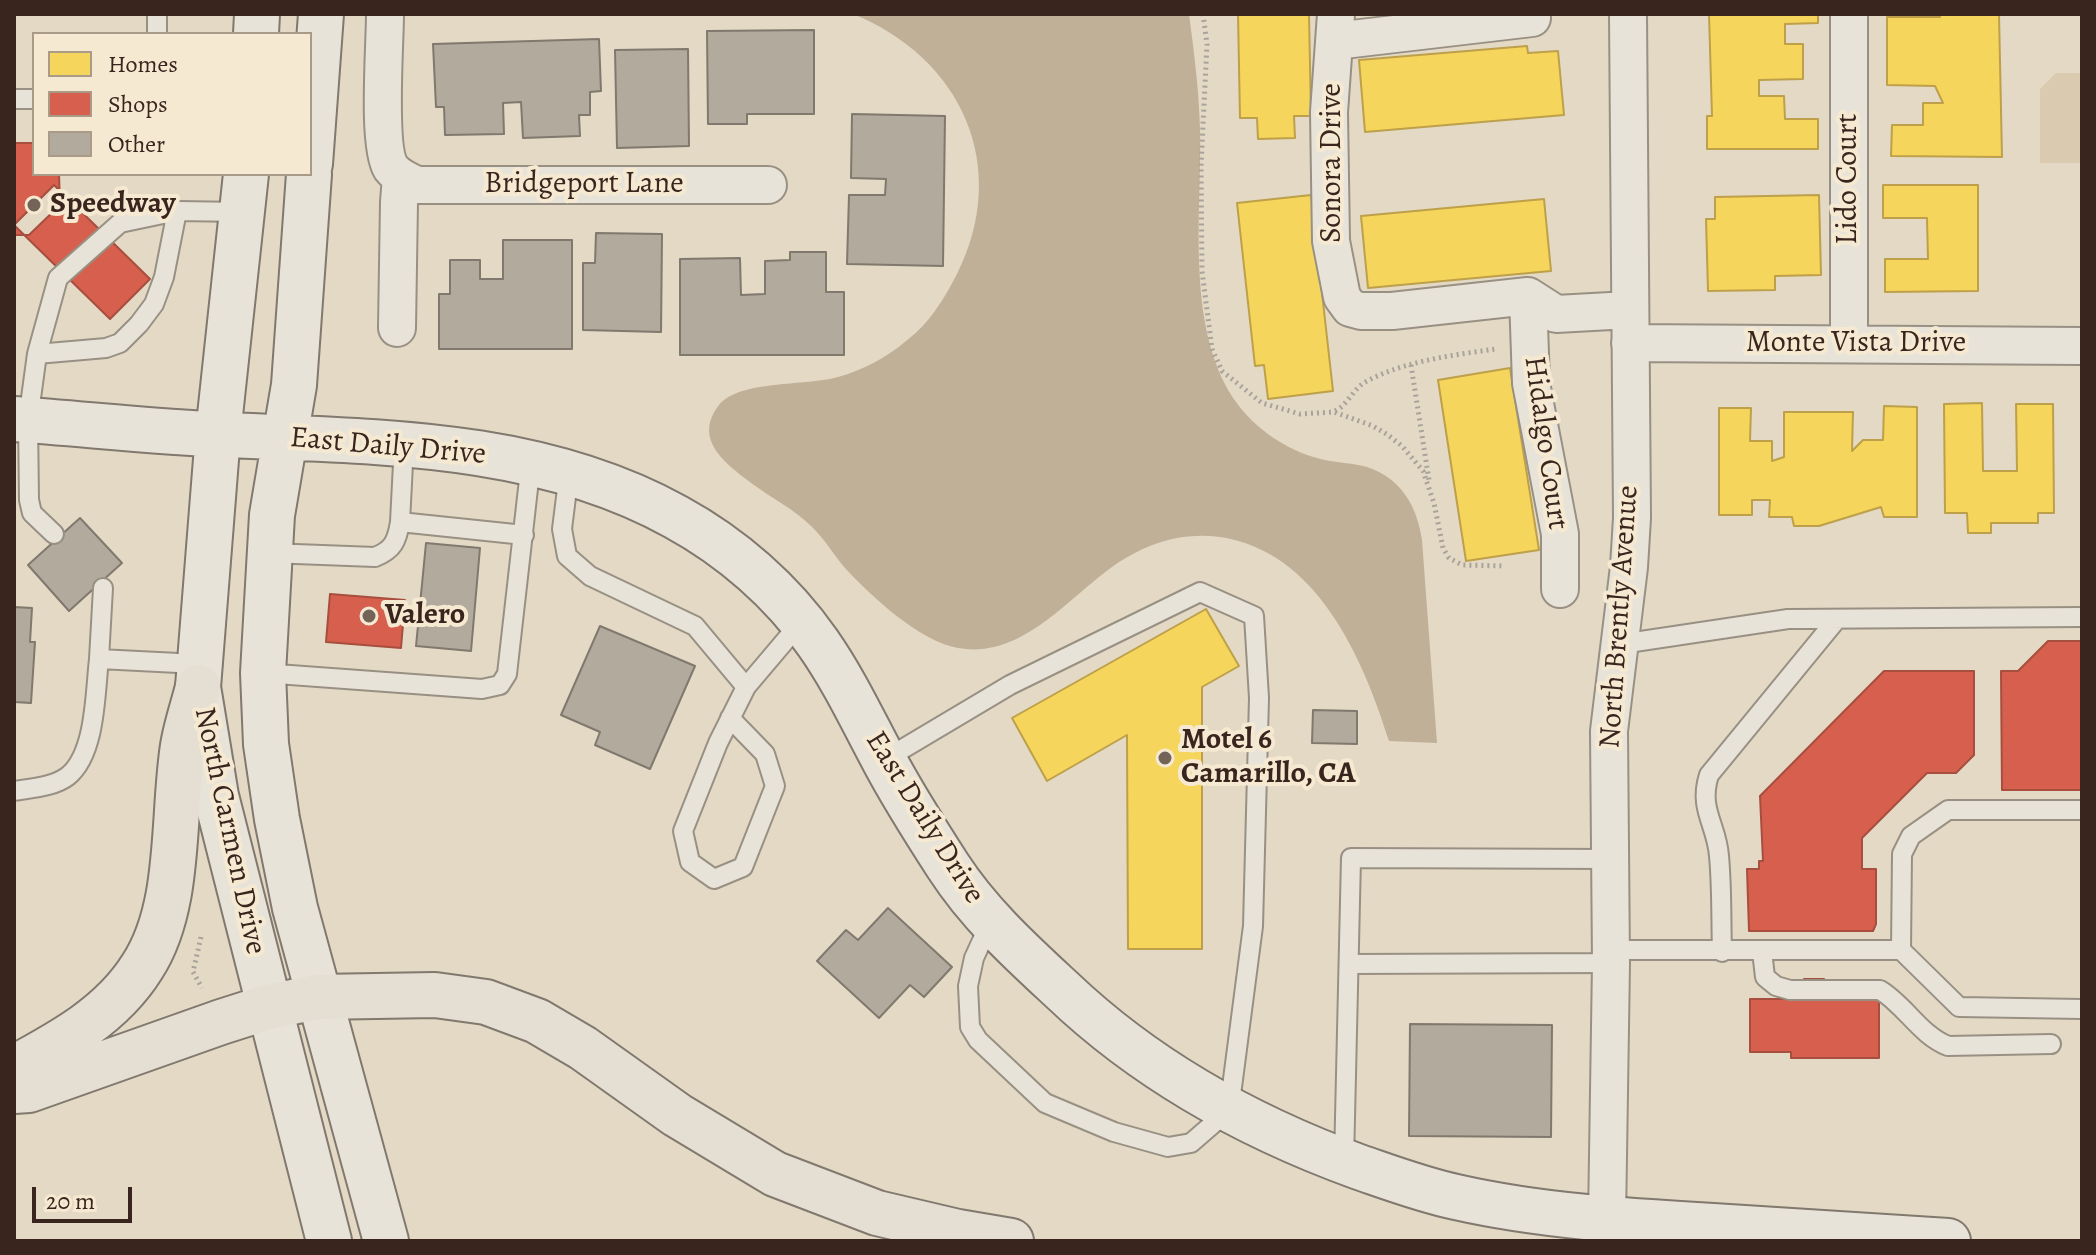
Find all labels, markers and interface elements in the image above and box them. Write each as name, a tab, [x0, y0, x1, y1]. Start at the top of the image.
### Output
legend	[32, 32, 312, 176]
text: Homes	[108, 48, 178, 80]
street label: Sonora Drive	[1315, 83, 1351, 243]
text: Shops	[108, 88, 168, 120]
street label: Lido Court	[1831, 113, 1867, 245]
text: Other	[108, 128, 165, 160]
street label: Bridgeport Lane	[484, 167, 684, 203]
place label: Speedway	[50, 187, 176, 223]
marker: Speedway	[25, 196, 43, 214]
street label: Monte Vista Drive	[1746, 326, 1966, 362]
street label: Hidalgo Court	[1515, 354, 1575, 532]
street label: East Daily Drive	[289, 421, 487, 473]
street label: North Brently Avenue	[1593, 484, 1647, 750]
place label: Valero	[385, 598, 465, 634]
marker: Valero	[360, 607, 378, 625]
street label: North Carmen Drive	[185, 704, 273, 958]
place label: Motel 6 Camarillo, CA	[1181, 723, 1355, 794]
street label: East Daily Drive	[857, 725, 991, 911]
marker: Motel 6 Camarillo, CA	[1156, 749, 1174, 767]
scale bar	[36, 1171, 136, 1221]
text: 20 m	[46, 1185, 95, 1217]

